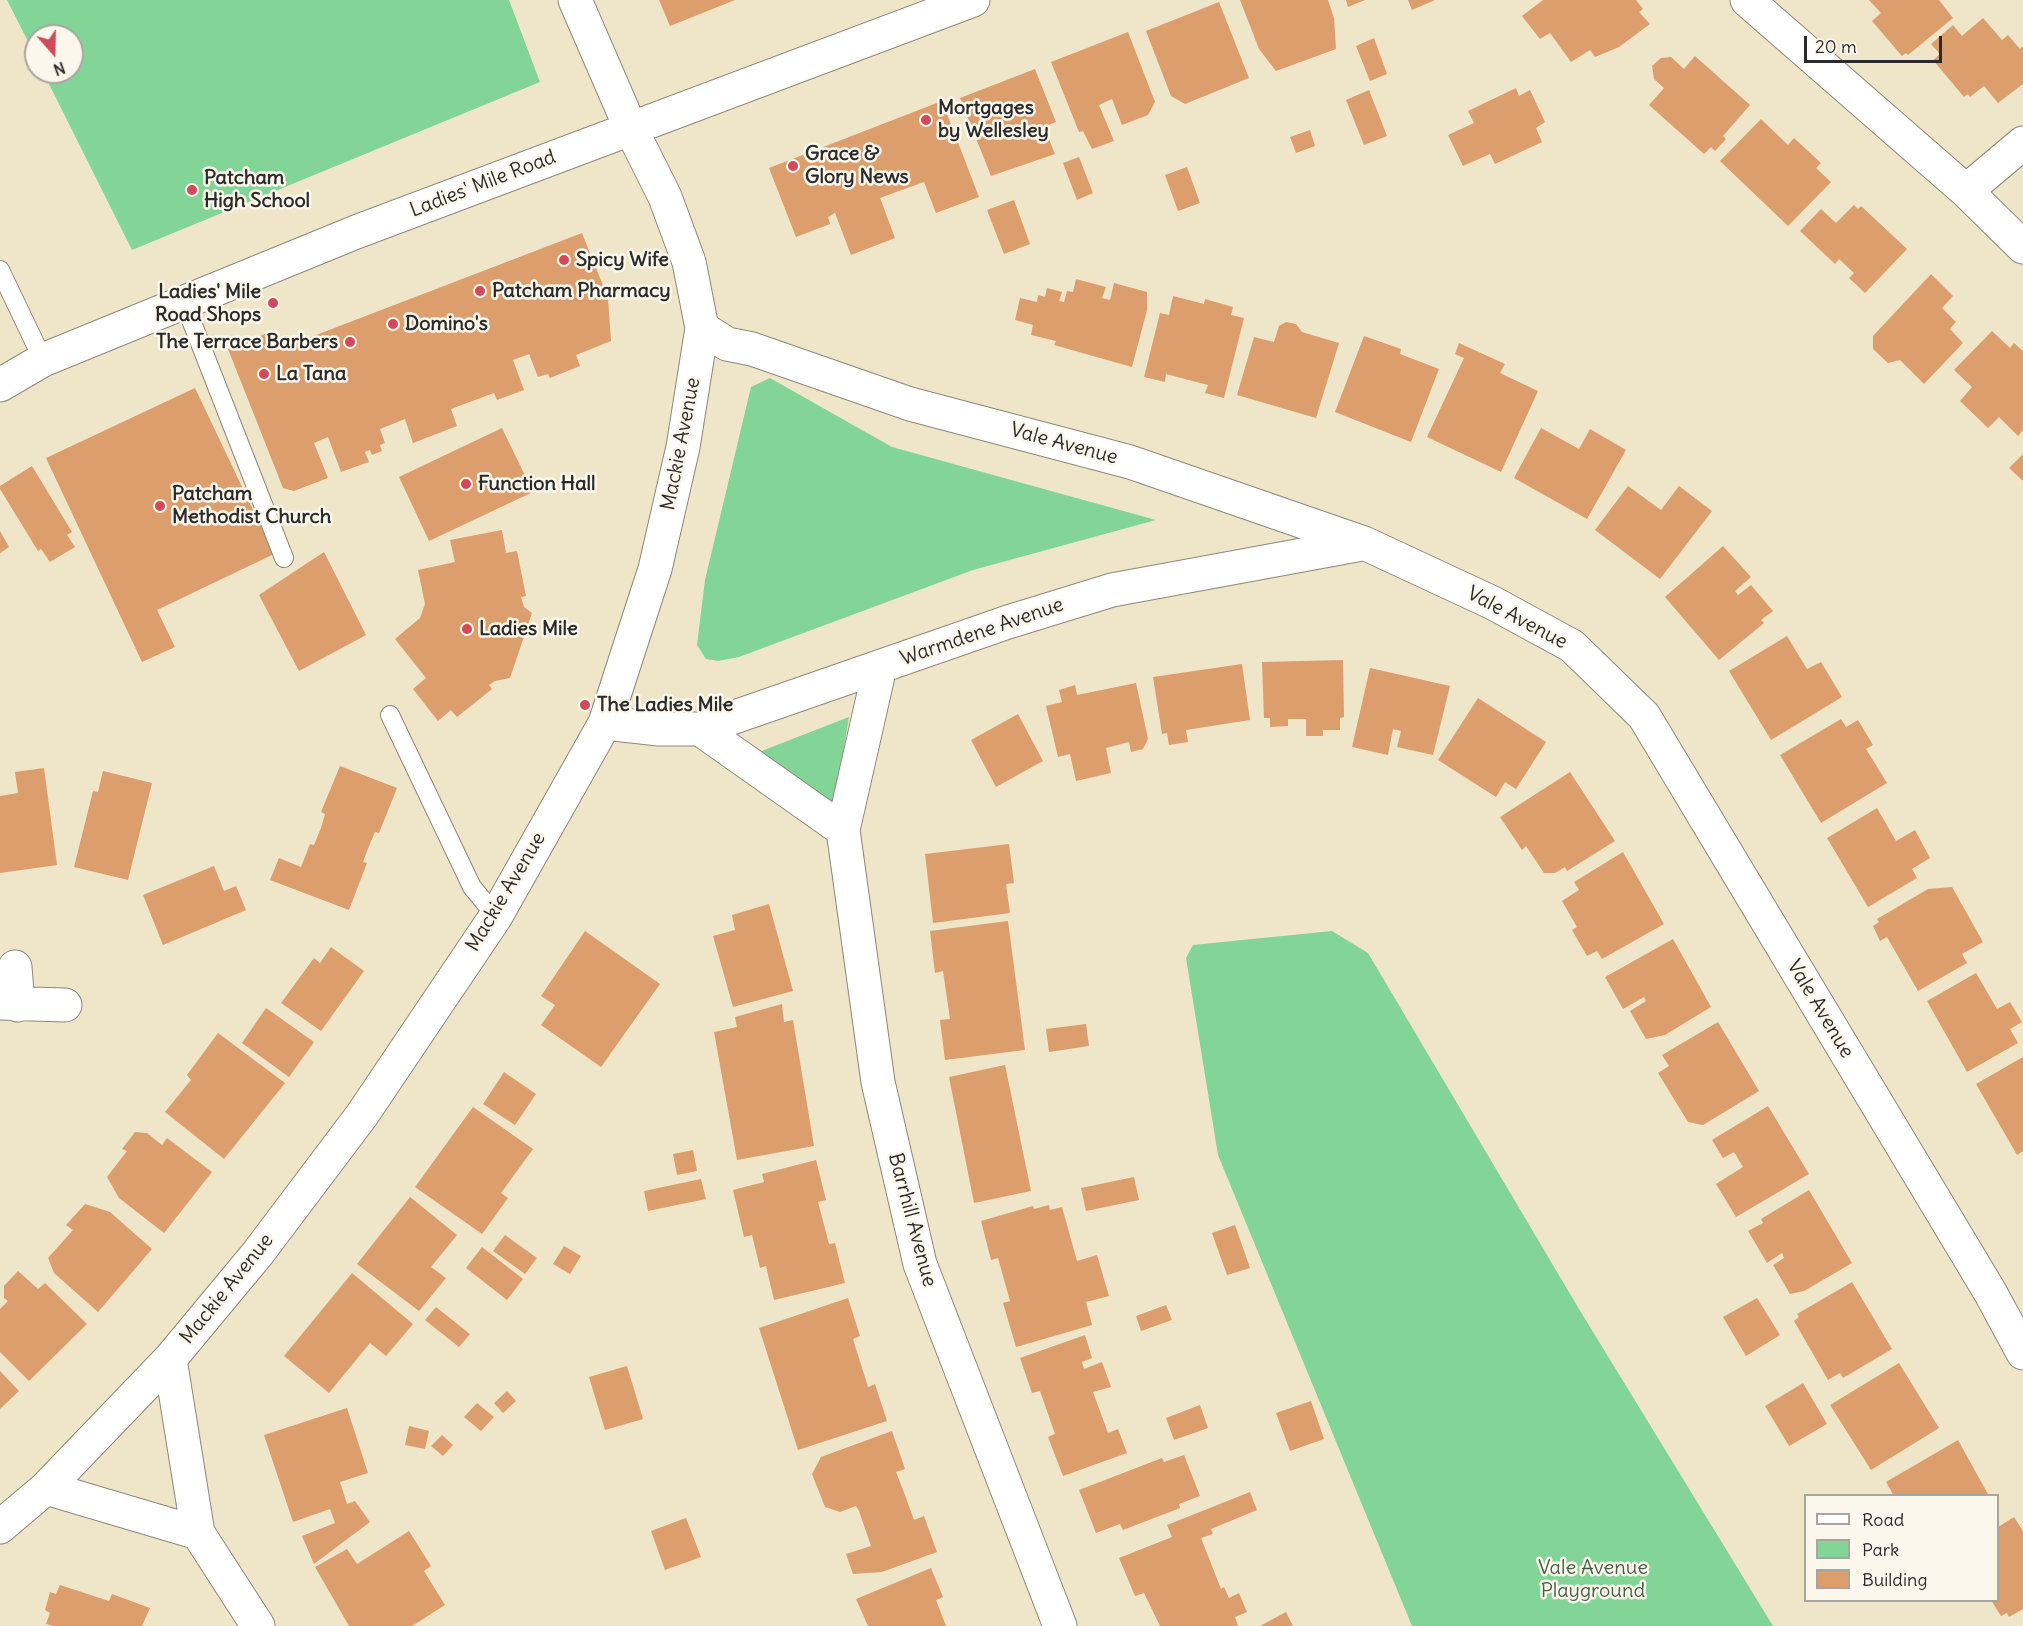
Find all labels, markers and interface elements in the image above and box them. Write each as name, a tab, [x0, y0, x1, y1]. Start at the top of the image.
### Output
north arrow	[24, 24, 84, 84]
scale bar	[1807, 24, 1945, 62]
text: 20 m	[1815, 35, 1857, 58]
text: N	[51, 58, 68, 80]
place label: Mortgages by Wellesley	[938, 96, 1049, 143]
marker: Mortgages by Wellesley	[919, 113, 933, 127]
place label: Grace & Glory News	[805, 142, 909, 189]
street label: Ladies' Mile Road	[407, 145, 559, 223]
marker: Grace & Glory News	[786, 159, 800, 173]
place label: Patcham High School	[204, 166, 310, 213]
marker: Patcham High School	[185, 183, 199, 197]
place label: Spicy Wife	[576, 248, 669, 272]
marker: Spicy Wife	[557, 253, 571, 267]
place label: Patcham Pharmacy	[492, 279, 671, 303]
place label: Ladies' Mile Road Shops	[155, 280, 261, 327]
marker: Patcham Pharmacy	[473, 284, 487, 298]
marker: Ladies' Mile Road Shops	[266, 296, 280, 310]
place label: Domino's	[405, 312, 488, 336]
marker: Domino's	[386, 317, 400, 331]
place label: The Terrace Barbers	[156, 330, 338, 354]
marker: The Terrace Barbers	[343, 335, 357, 349]
place label: La Tana	[276, 362, 346, 386]
marker: La Tana	[257, 367, 271, 381]
street label: Mackie Avenue	[656, 376, 706, 512]
street label: Vale Avenue	[1008, 418, 1120, 470]
place label: Function Hall	[478, 472, 596, 496]
marker: Function Hall	[459, 477, 473, 491]
place label: Patcham Methodist Church	[172, 482, 331, 529]
marker: Patcham Methodist Church	[153, 499, 167, 513]
street label: Vale Avenue	[1463, 582, 1571, 654]
street label: Warmdene Avenue	[897, 593, 1067, 671]
place label: Ladies Mile	[479, 617, 578, 641]
marker: Ladies Mile	[460, 622, 474, 636]
place label: The Ladies Mile	[597, 693, 733, 717]
marker: The Ladies Mile	[578, 698, 592, 712]
street label: Mackie Avenue	[461, 828, 551, 956]
street label: Vale Avenue	[1781, 956, 1859, 1062]
street label: Barrhill Avenue	[883, 1150, 941, 1290]
street label: Mackie Avenue	[175, 1229, 279, 1349]
legend	[1804, 1494, 1999, 1602]
text: Road	[1862, 1508, 1904, 1531]
text: Park	[1862, 1538, 1899, 1561]
park label: Vale Avenue Playground	[1538, 1556, 1648, 1603]
text: Building	[1862, 1568, 1927, 1591]

